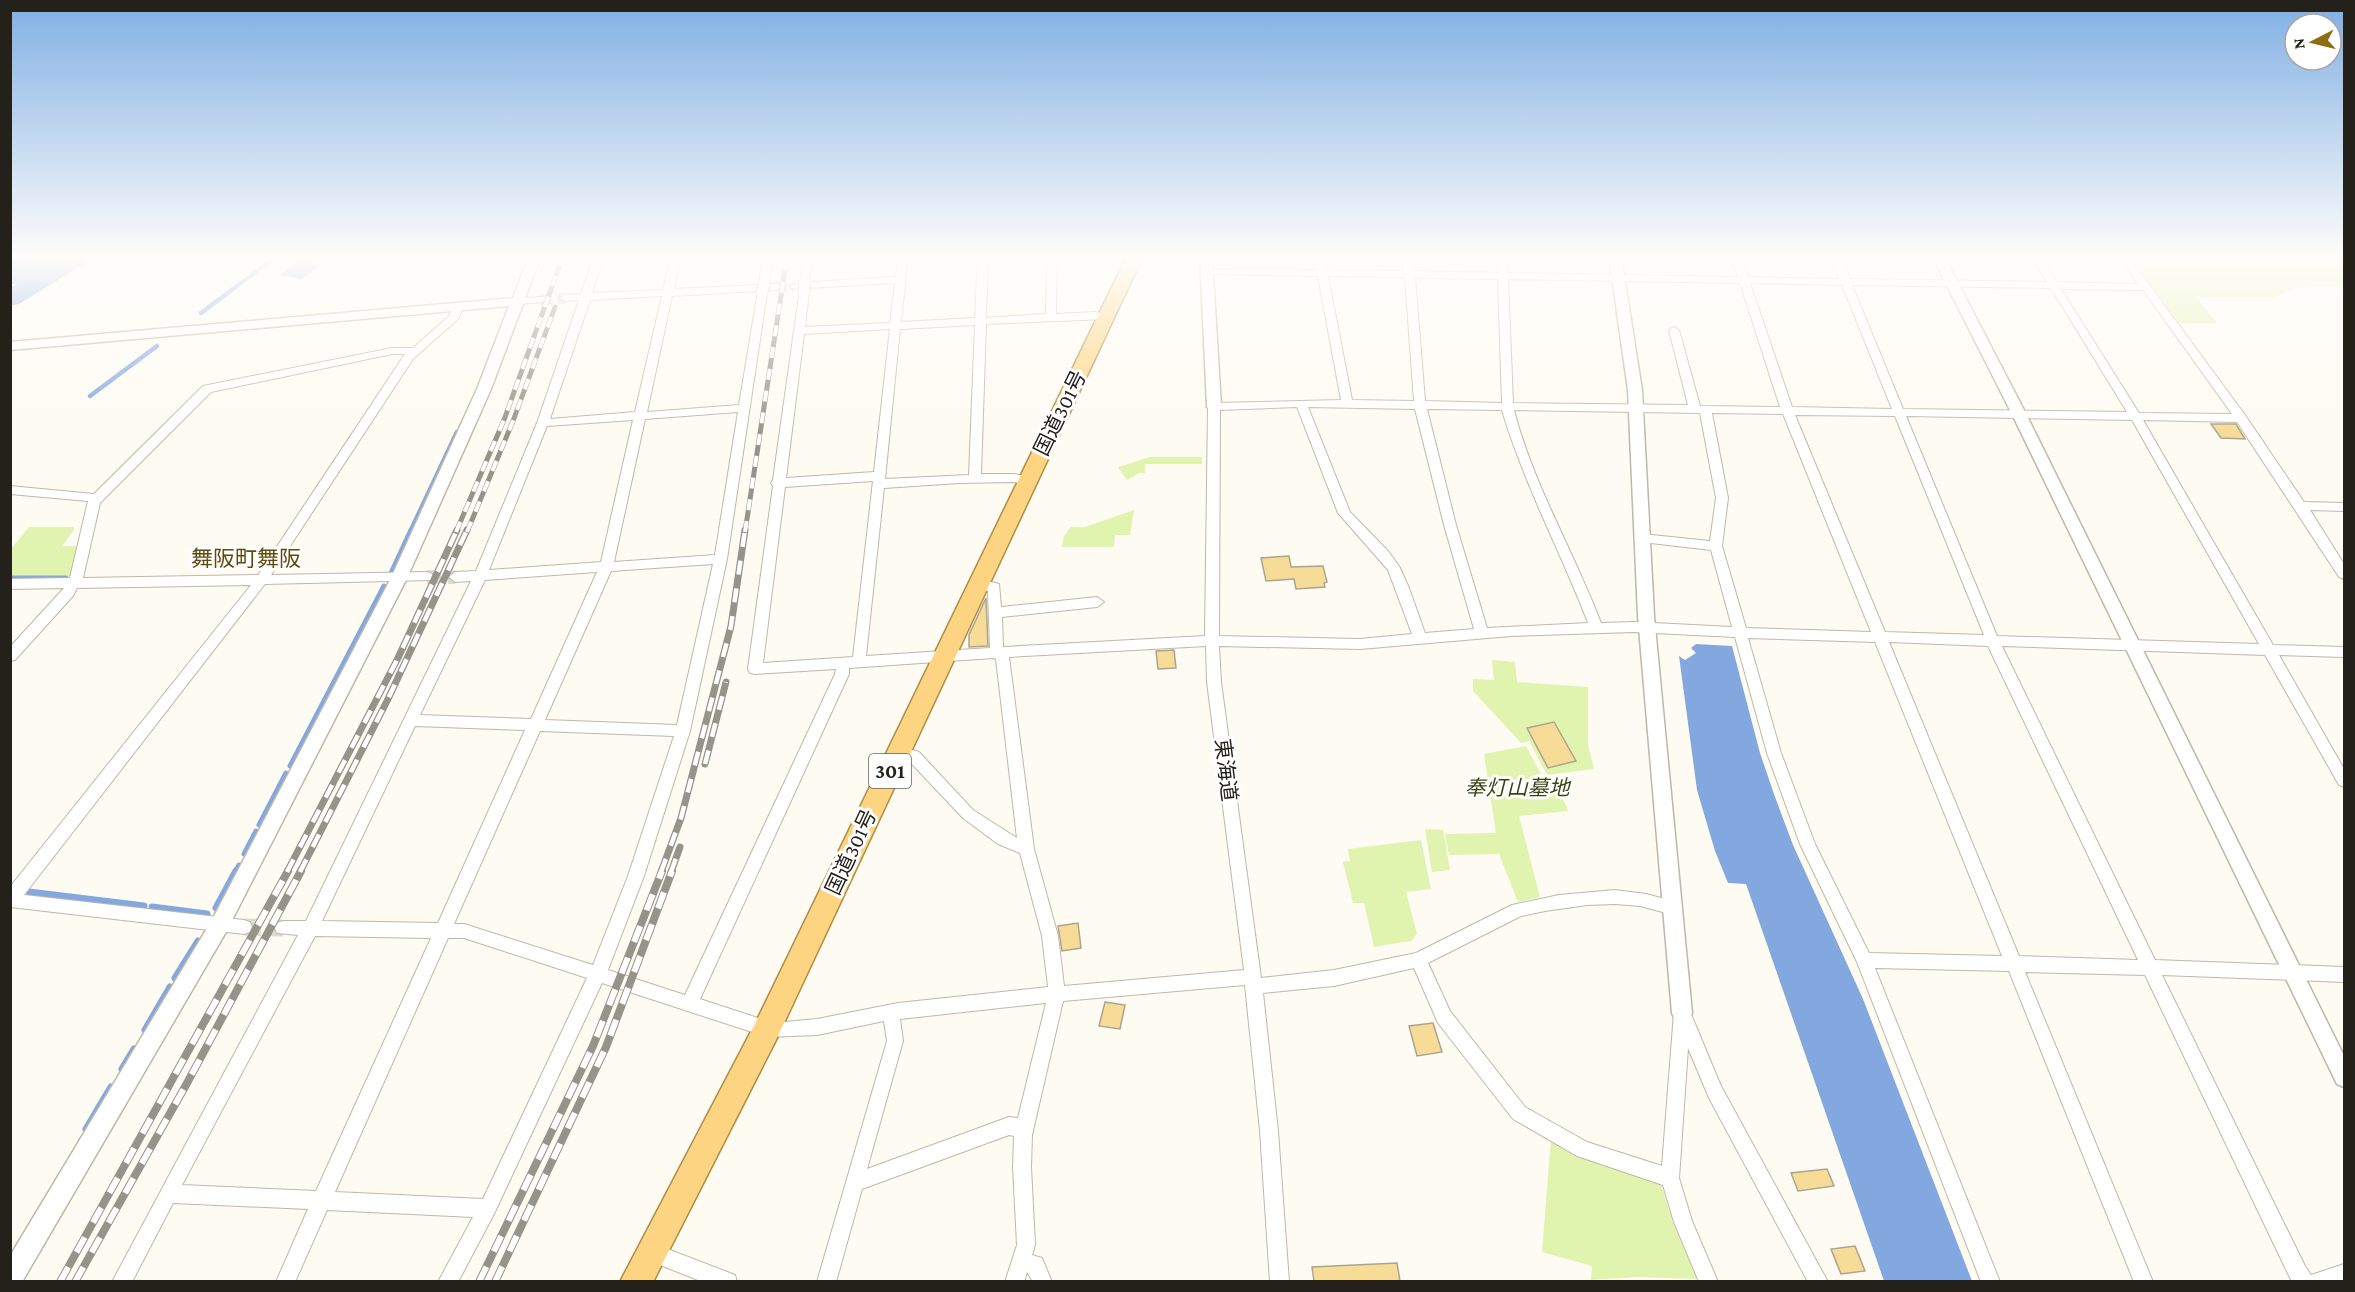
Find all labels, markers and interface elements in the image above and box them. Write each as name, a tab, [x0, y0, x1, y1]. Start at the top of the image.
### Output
north arrow	[2283, 12, 2343, 72]
text: N	[2289, 37, 2308, 50]
street label: 国道301号	[1029, 366, 1091, 460]
district label: 舞阪町舞阪	[191, 546, 301, 571]
street label: 東海道	[1210, 737, 1242, 803]
road number: 301	[869, 754, 911, 788]
park label: 奉灯山墓地	[1465, 776, 1571, 800]
street label: 国道301号	[821, 805, 881, 899]

